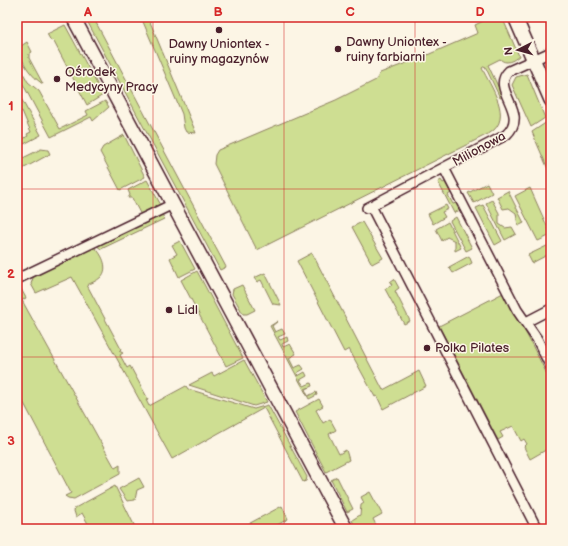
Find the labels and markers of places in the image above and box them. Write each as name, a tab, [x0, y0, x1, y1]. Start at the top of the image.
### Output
marker: Dawny Uniontex - ruiny magazynów	[214, 25, 224, 35]
place label: Dawny Uniontex - ruiny farbiarni	[346, 34, 447, 65]
place label: Dawny Uniontex - ruiny magazynów	[169, 36, 270, 67]
marker: Dawny Uniontex - ruiny farbiarni	[333, 44, 343, 54]
place label: Ośrodek Medycyny Pracy	[65, 64, 158, 95]
marker: Ośrodek Medycyny Pracy	[52, 74, 62, 84]
place label: Lidl	[177, 302, 198, 318]
marker: Lidl	[164, 305, 174, 315]
place label: Polka Pilates	[435, 340, 510, 356]
marker: Polka Pilates	[422, 343, 432, 353]

